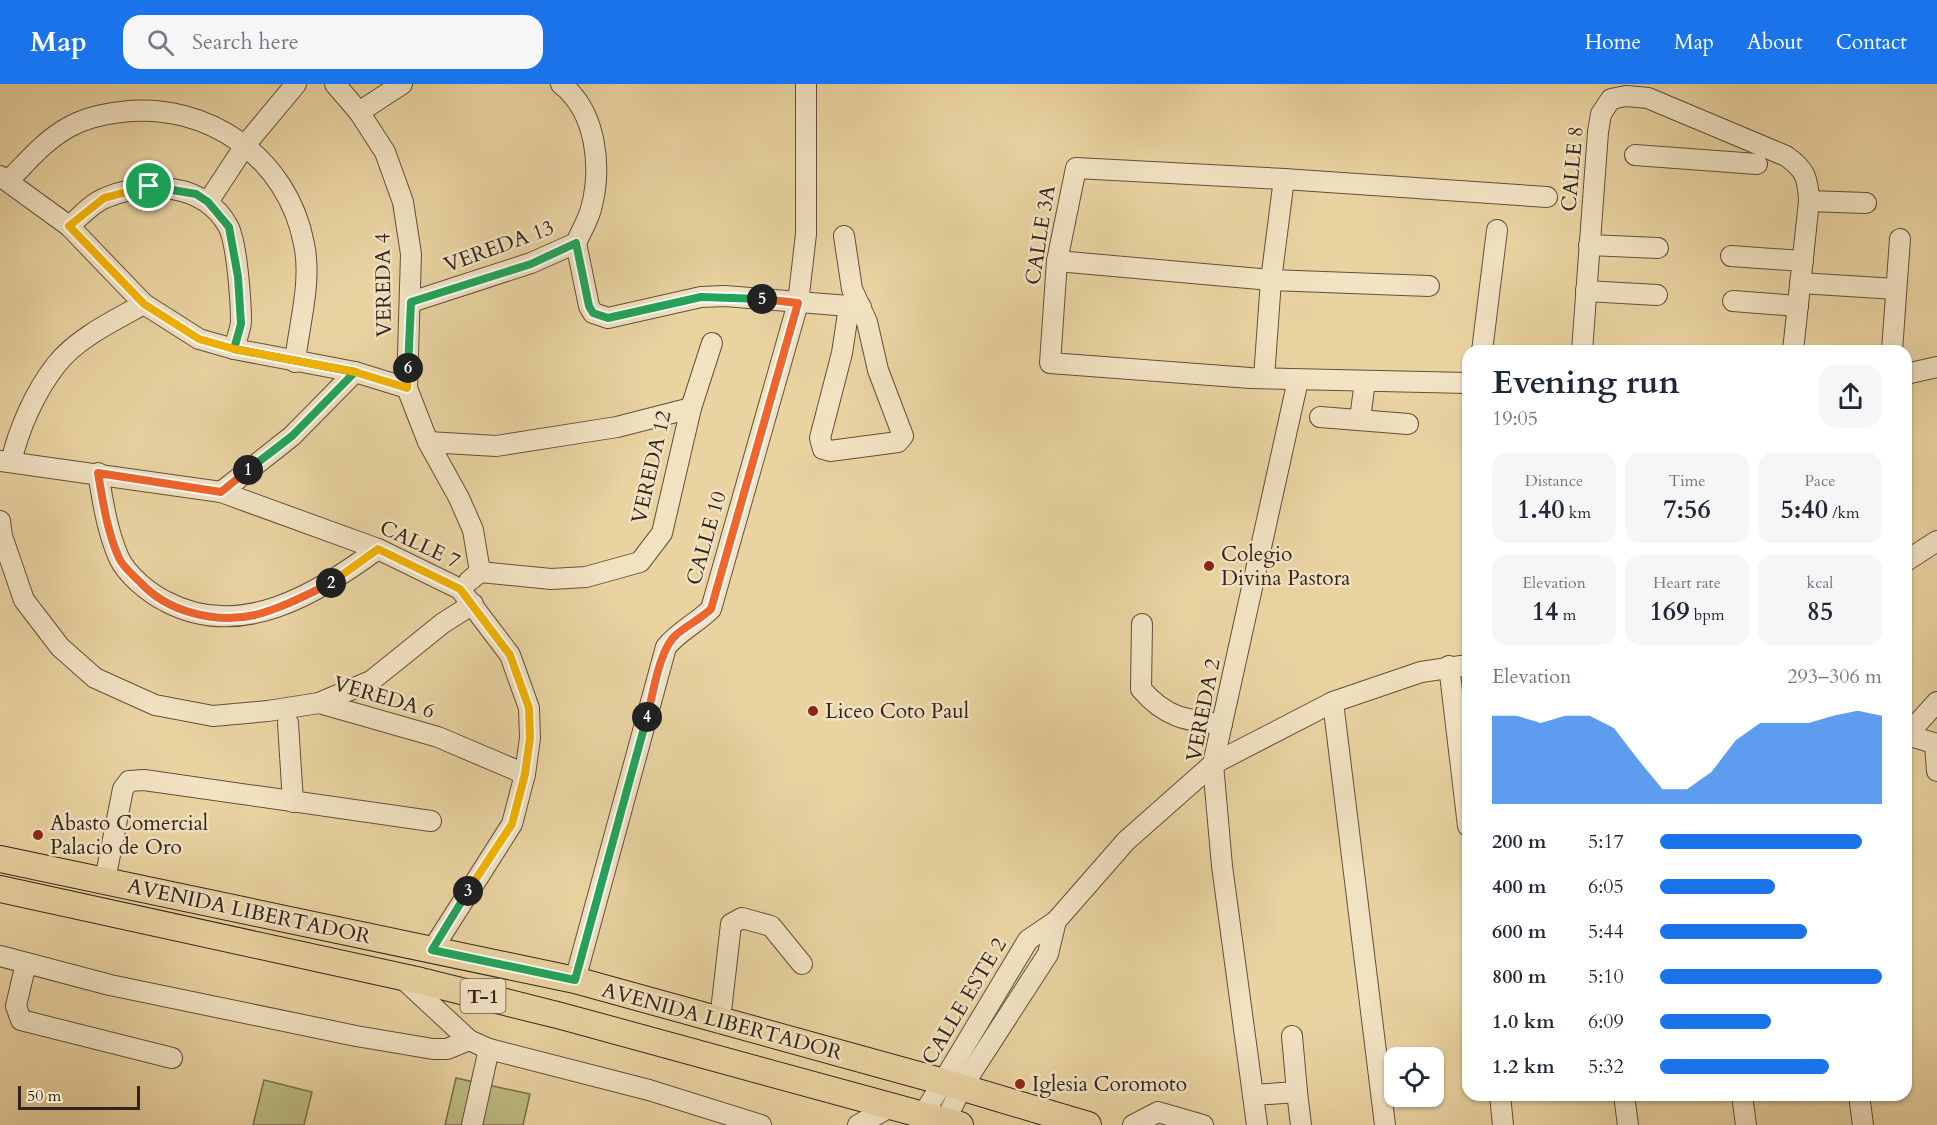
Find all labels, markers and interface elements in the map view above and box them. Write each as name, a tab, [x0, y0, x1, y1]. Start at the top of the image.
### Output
search box	[123, 15, 543, 69]
text: Map	[30, 23, 87, 61]
icon: search	[144, 26, 177, 59]
text: Search here	[192, 27, 299, 57]
text: Home	[1585, 28, 1641, 57]
text: Map	[1674, 28, 1714, 57]
text: About	[1747, 28, 1803, 57]
text: Contact	[1836, 28, 1907, 57]
street label: CALLE 8	[1554, 125, 1591, 213]
pin	[123, 160, 174, 211]
icon: arrive	[132, 169, 165, 202]
street label: CALLE 3A	[1018, 183, 1063, 287]
street label: VEREDA 13	[440, 213, 558, 280]
street label: VEREDA 4	[368, 232, 399, 337]
pin: 5	[747, 284, 777, 314]
text: 5	[758, 288, 766, 310]
pin: 6	[393, 353, 423, 383]
text: 6	[404, 357, 412, 379]
text: Evening run	[1492, 360, 1680, 405]
button: share	[1819, 365, 1882, 428]
text: 19:05	[1492, 405, 1538, 432]
street label: VEREDA 12	[624, 408, 679, 526]
pin: 1	[233, 455, 263, 485]
text: 1	[244, 459, 252, 481]
text: Distance	[1525, 470, 1583, 492]
text: Time	[1668, 470, 1706, 492]
text: Pace	[1805, 470, 1835, 492]
street label: CALLE 10	[679, 488, 734, 589]
text: 1.40	[1517, 492, 1565, 527]
text: 7:56	[1663, 492, 1711, 527]
text: 5:40	[1780, 492, 1828, 527]
text: km	[1565, 502, 1591, 524]
text: /km	[1828, 502, 1860, 524]
street label: CALLE 7	[375, 513, 465, 576]
place label: Colegio Divina Pastora	[1221, 540, 1350, 593]
marker: Colegio Divina Pastora	[1202, 559, 1216, 573]
pin: 2	[316, 568, 346, 598]
text: 2	[327, 572, 335, 594]
text: Elevation	[1522, 572, 1586, 594]
text: Heart rate	[1653, 572, 1721, 594]
text: kcal	[1807, 572, 1833, 594]
text: 14	[1532, 594, 1558, 629]
text: 169	[1650, 594, 1690, 629]
text: 85	[1807, 594, 1833, 629]
text: m	[1558, 604, 1576, 626]
text: bpm	[1690, 604, 1724, 626]
street label: VEREDA 2	[1179, 656, 1228, 764]
text: Elevation	[1492, 663, 1571, 690]
text: 293–306 m	[1787, 663, 1882, 690]
street label: VEREDA 6	[330, 669, 438, 726]
place label: Liceo Coto Paul	[825, 697, 969, 726]
pin: 4	[632, 702, 662, 732]
marker: Liceo Coto Paul	[806, 704, 820, 718]
text: 4	[643, 706, 651, 728]
place label: Abasto Comercial Palacio de Oro	[50, 809, 208, 862]
marker: Abasto Comercial Palacio de Oro	[31, 828, 45, 842]
text: 200 m	[1492, 828, 1547, 855]
text: 5:17	[1588, 828, 1624, 855]
street label: AVENIDA LIBERTADOR	[125, 872, 374, 952]
text: 400 m	[1492, 873, 1547, 900]
text: 6:05	[1588, 873, 1624, 900]
pin: 3	[453, 876, 483, 906]
text: 3	[464, 880, 472, 902]
text: 600 m	[1492, 918, 1547, 945]
text: 5:44	[1588, 918, 1624, 945]
street label: CALLE ESTE 2	[915, 932, 1014, 1070]
text: 800 m	[1492, 963, 1547, 990]
text: 5:10	[1588, 963, 1624, 990]
street label: AVENIDA LIBERTADOR	[598, 975, 846, 1068]
road number: T-1	[460, 979, 506, 1013]
text: 1.0 km	[1492, 1008, 1555, 1035]
text: 6:09	[1588, 1008, 1624, 1035]
map controls	[1384, 1047, 1444, 1107]
button: locate	[1384, 1047, 1444, 1107]
text: 1.2 km	[1492, 1053, 1555, 1080]
text: 5:32	[1588, 1053, 1624, 1080]
place label: Iglesia Coromoto	[1032, 1070, 1187, 1099]
marker: Iglesia Coromoto	[1013, 1077, 1027, 1091]
scale bar	[18, 1083, 140, 1110]
text: 50 m	[27, 1085, 61, 1107]

